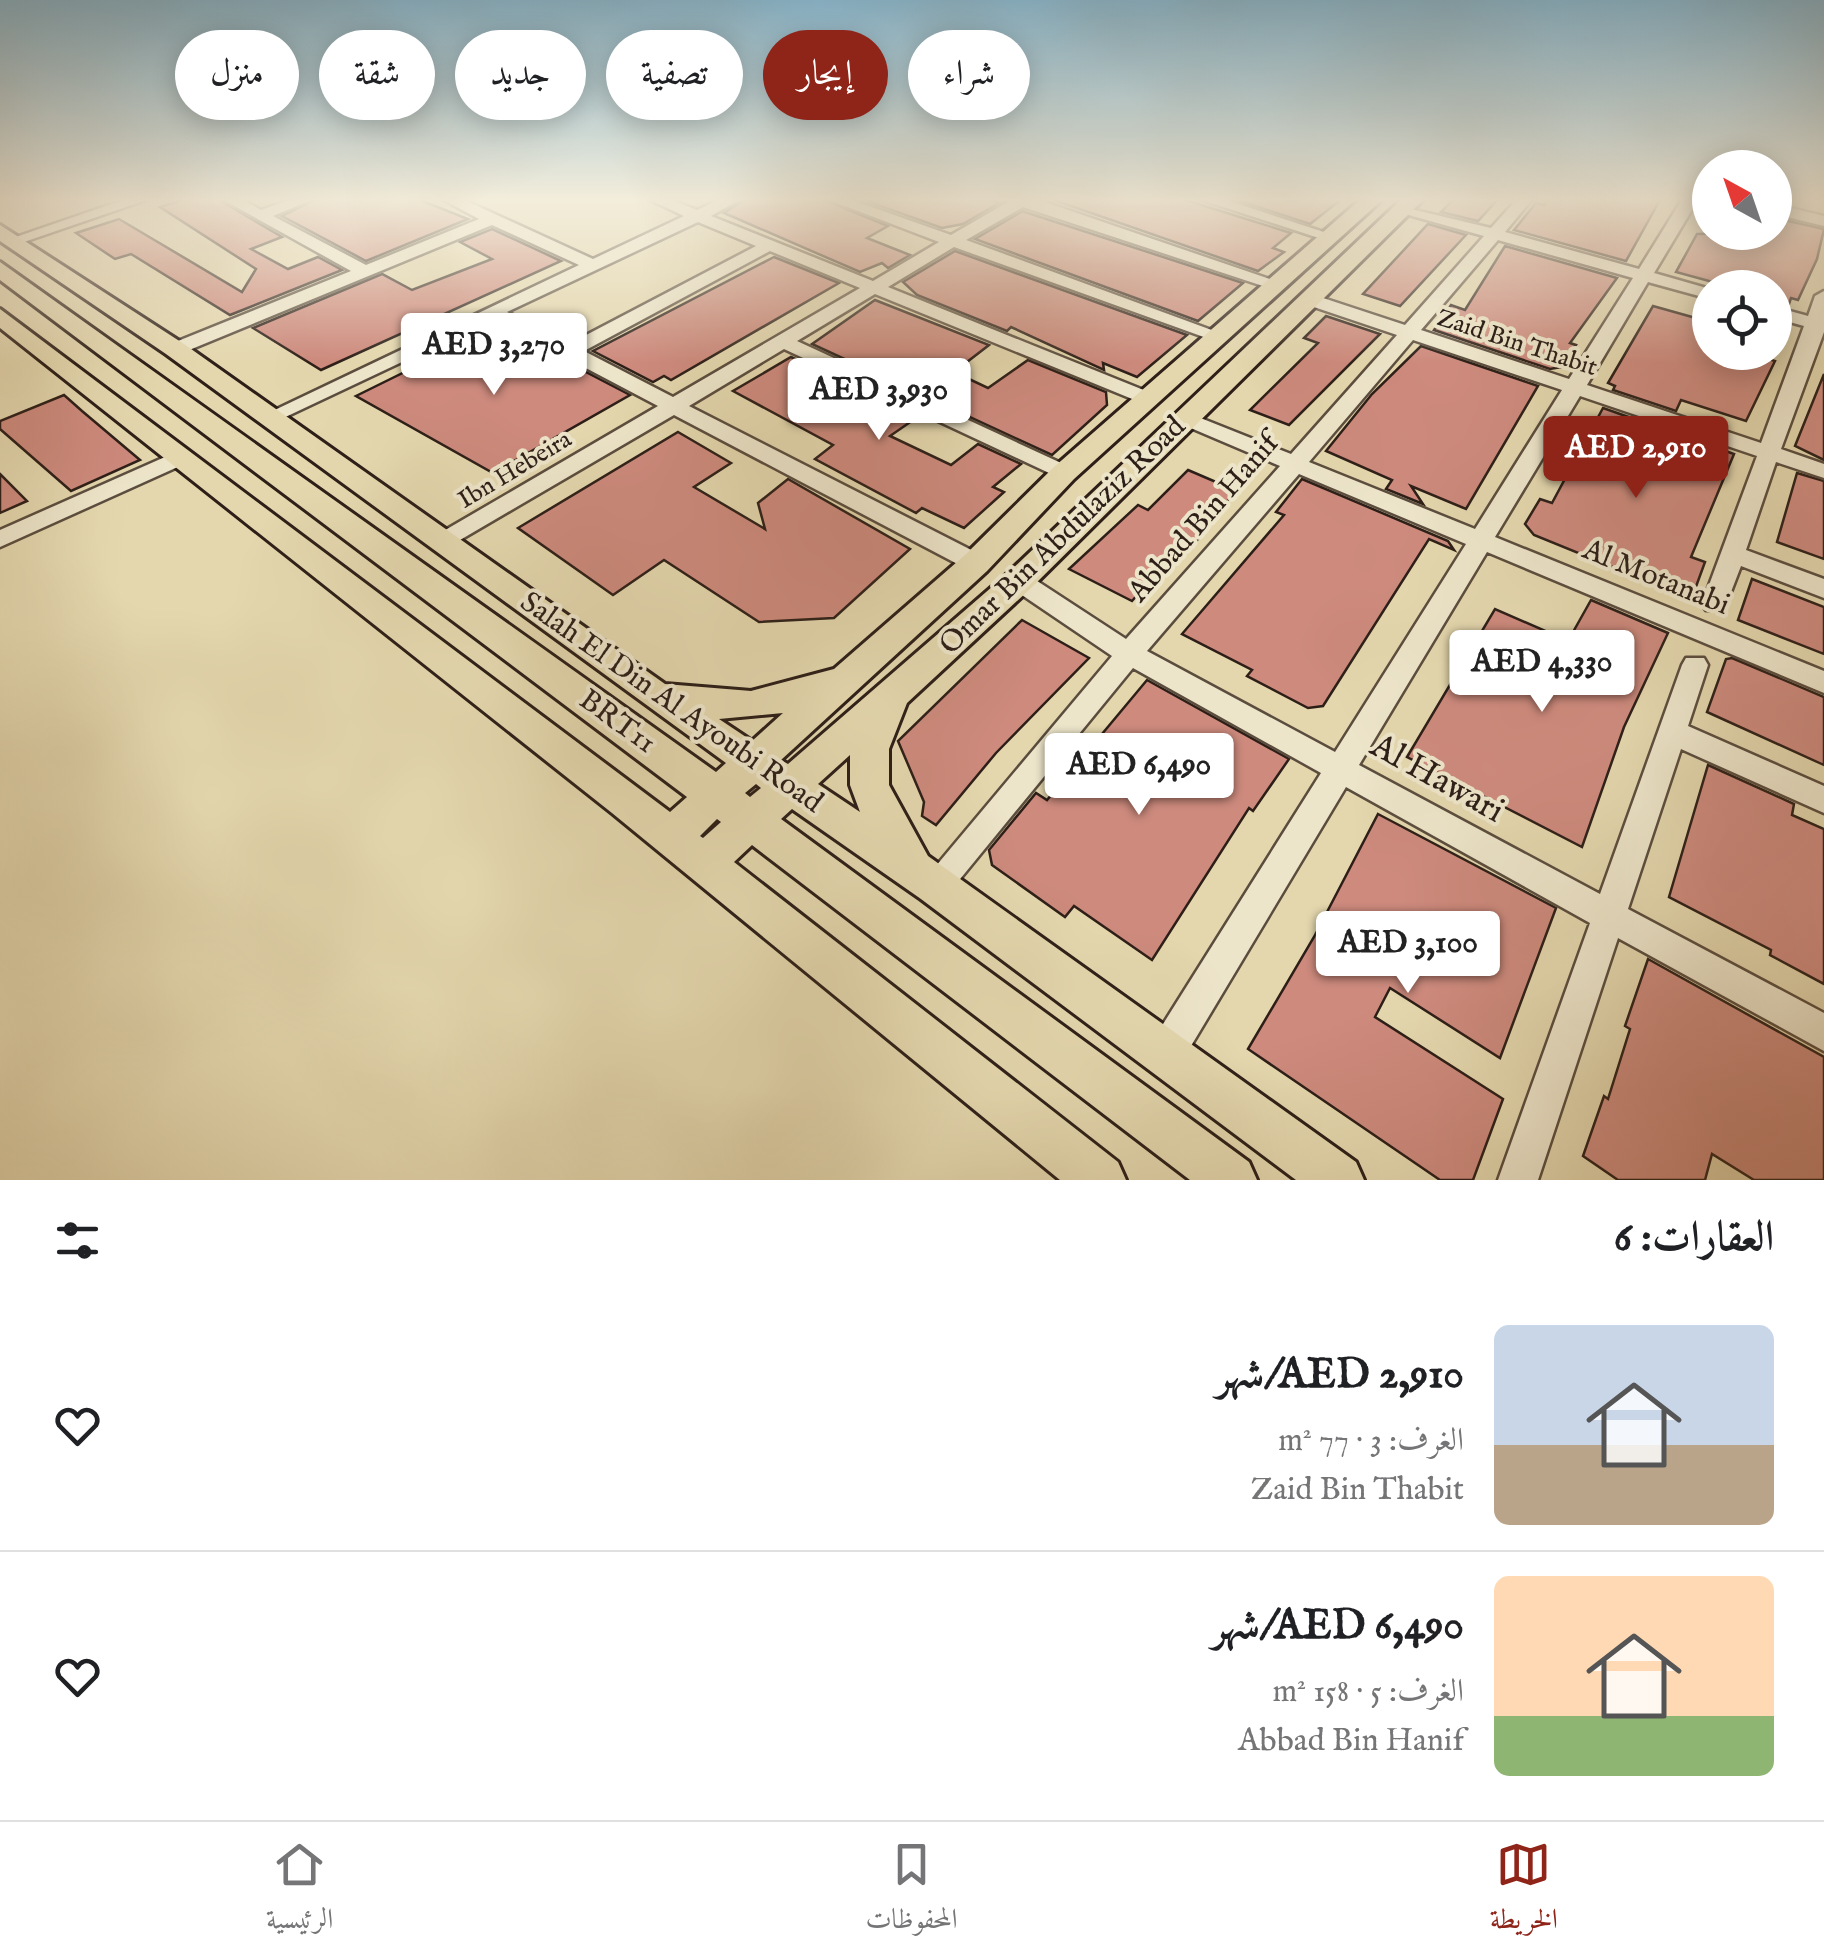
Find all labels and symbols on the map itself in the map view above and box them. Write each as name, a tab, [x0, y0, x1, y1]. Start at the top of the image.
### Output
north arrow	[1692, 150, 1792, 250]
street label: Zaid Bin Thabit	[1433, 302, 1602, 384]
pin: AED 3,270	[380, 313, 608, 398]
pin: AED 3,930	[765, 358, 993, 443]
street label: Omar Bin Abdulaziz Road	[932, 408, 1195, 664]
pin: AED 2,910	[1522, 416, 1750, 501]
street label: Abbad Bin Hanif	[1119, 422, 1291, 611]
street label: Ibn Hebeira	[452, 424, 578, 516]
street label: Al Motanabi	[1576, 531, 1735, 625]
street label: Salah El Din Al Ayoubi Road	[512, 584, 831, 823]
pin: AED 4,330	[1428, 630, 1656, 715]
street label: BRT11	[571, 681, 663, 763]
street label: Al Hawari	[1361, 723, 1512, 834]
pin: AED 6,490	[1025, 733, 1253, 818]
pin: AED 3,100	[1294, 911, 1522, 996]

